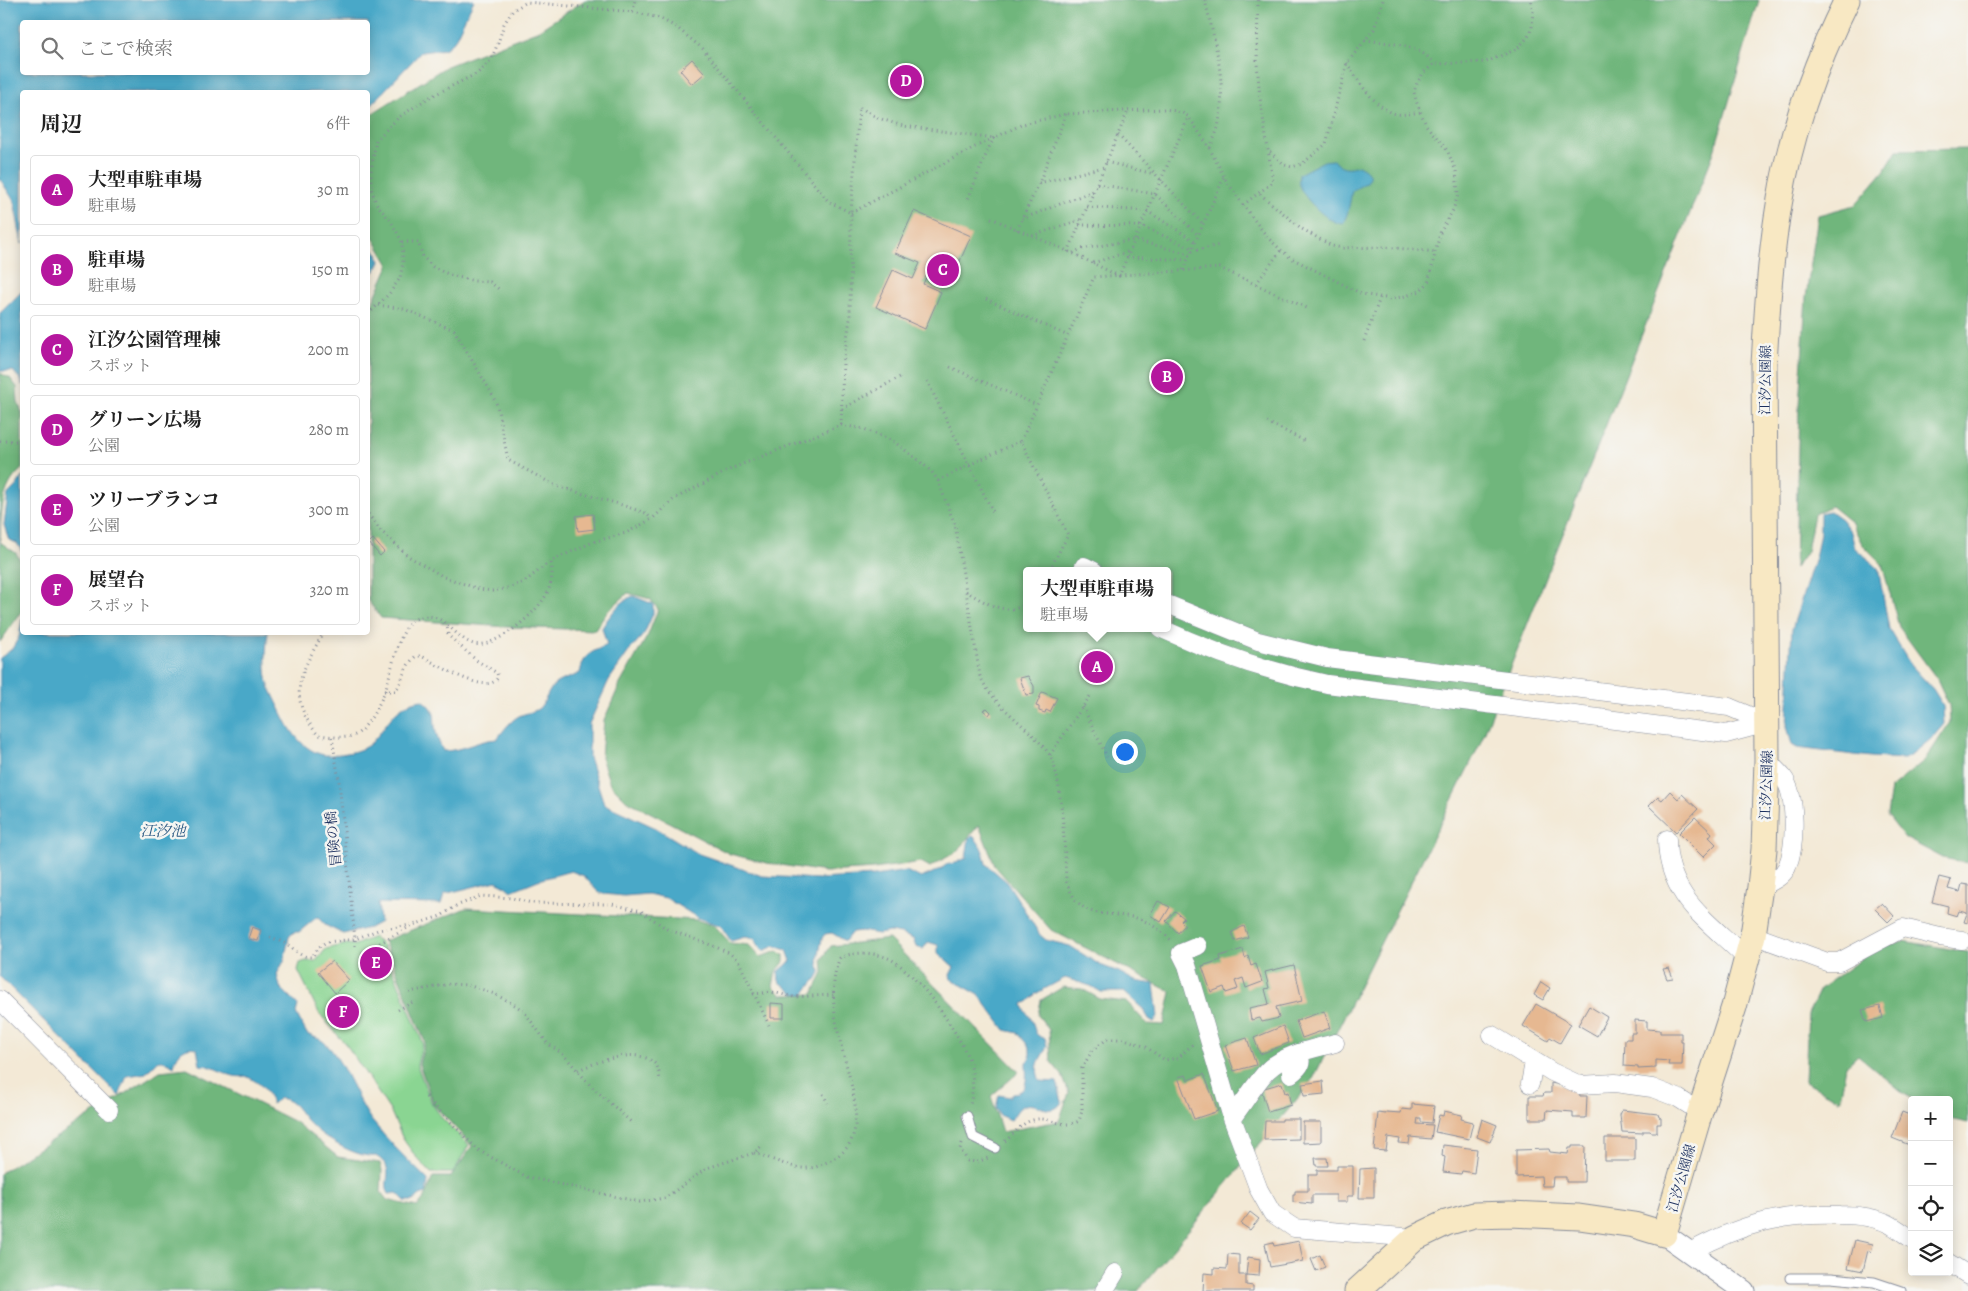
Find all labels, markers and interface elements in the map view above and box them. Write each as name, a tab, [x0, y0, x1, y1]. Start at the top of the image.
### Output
search box	[20, 20, 370, 75]
icon: search	[38, 34, 66, 62]
text: ここで検索	[78, 36, 173, 62]
pin: D	[890, 62, 922, 100]
text: 周辺	[40, 110, 82, 138]
text: 6件	[327, 113, 350, 135]
text: 大型車駐車場	[88, 167, 202, 193]
text: A	[52, 179, 62, 201]
text: 30 m	[317, 179, 349, 201]
text: 駐車場	[88, 195, 136, 217]
text: 駐車場	[88, 247, 145, 273]
pin: C	[927, 251, 959, 289]
text: B	[52, 259, 62, 281]
text: 150 m	[312, 259, 349, 281]
text: 駐車場	[88, 275, 136, 297]
text: 江汐公園管理棟	[88, 327, 221, 353]
text: C	[52, 339, 62, 361]
text: 200 m	[308, 339, 349, 361]
street label: 江汐公園線	[1755, 345, 1776, 415]
text: スポット	[88, 355, 152, 377]
pin: B	[1151, 358, 1183, 396]
text: グリーン広場	[88, 407, 202, 433]
text: D	[51, 419, 63, 441]
text: 280 m	[309, 419, 349, 441]
text: 公園	[88, 435, 120, 457]
text: ツリーブランコ	[88, 487, 220, 513]
text: E	[52, 499, 62, 521]
text: 300 m	[309, 499, 349, 521]
text: 公園	[88, 515, 120, 537]
text: 展望台	[88, 567, 145, 593]
popup	[1023, 567, 1171, 632]
text: 大型車駐車場	[1040, 576, 1154, 602]
text: F	[53, 579, 61, 601]
text: 320 m	[310, 579, 349, 601]
text: スポット	[88, 595, 152, 617]
text: 駐車場	[1040, 604, 1088, 626]
pin: A	[1081, 648, 1113, 686]
your location	[1112, 739, 1138, 765]
street label: 江汐公園線	[1756, 750, 1777, 820]
street label: 冒険の橋	[321, 810, 346, 868]
water label: 江汐池	[140, 821, 187, 841]
pin: E	[360, 944, 392, 982]
pin: F	[327, 993, 359, 1031]
map controls	[1908, 1096, 1953, 1276]
button: +	[1908, 1096, 1953, 1141]
button: −	[1908, 1141, 1953, 1186]
street label: 江汐公園線	[1663, 1142, 1700, 1214]
button: locate	[1908, 1186, 1953, 1231]
button: layers	[1908, 1231, 1953, 1276]

